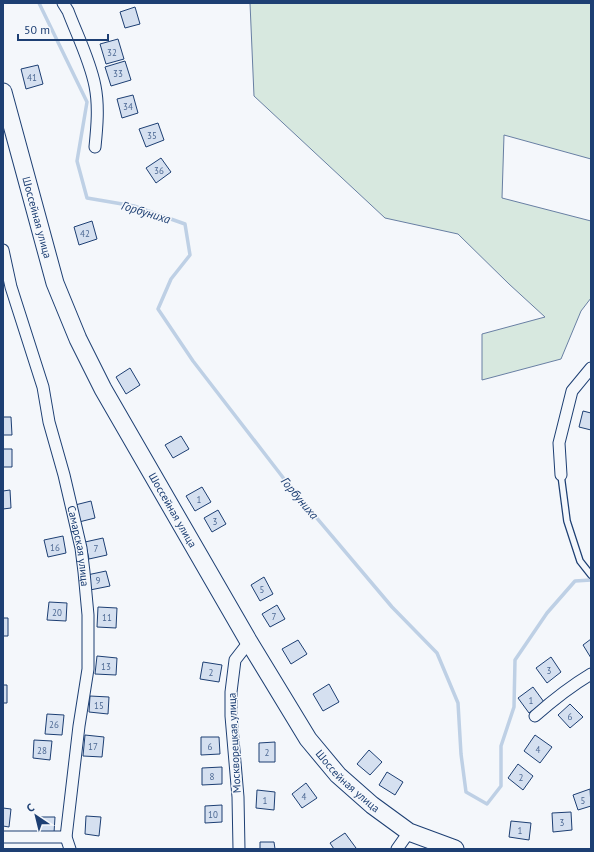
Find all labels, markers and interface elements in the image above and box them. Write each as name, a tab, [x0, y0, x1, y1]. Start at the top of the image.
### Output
scale bar	[18, 16, 108, 42]
text: 50 m	[24, 22, 50, 37]
house number: 32	[107, 47, 117, 58]
house number: 33	[113, 68, 123, 79]
house number: 41	[27, 72, 37, 83]
house number: 34	[123, 101, 133, 112]
house number: 35	[147, 130, 157, 141]
house number: 36	[154, 165, 164, 176]
street label: Шоссейная улица	[19, 175, 55, 260]
water label: Горбуниха	[120, 197, 173, 227]
house number: 42	[80, 228, 90, 239]
street label: Шоссейная улица	[146, 470, 200, 550]
water label: Горбуниха	[278, 474, 322, 522]
house number: 1	[197, 494, 202, 505]
street label: Самарская улица	[64, 504, 92, 587]
house number: 3	[213, 516, 218, 527]
house number: 16	[50, 542, 60, 553]
house number: 7	[94, 543, 99, 554]
house number: 9	[96, 575, 101, 586]
house number: 5	[260, 584, 265, 595]
house number: 20	[52, 607, 62, 618]
house number: 7	[272, 611, 277, 622]
house number: 11	[102, 612, 112, 623]
house number: 13	[101, 661, 111, 672]
house number: 3	[547, 665, 552, 676]
house number: 2	[209, 667, 214, 678]
street label: Москворецкая улица	[224, 692, 244, 794]
house number: 1	[529, 695, 534, 706]
house number: 15	[94, 700, 104, 711]
house number: 6	[568, 711, 573, 722]
house number: 26	[49, 719, 59, 730]
house number: 17	[88, 741, 98, 752]
house number: 6	[208, 741, 213, 752]
house number: 4	[536, 744, 541, 755]
house number: 28	[37, 745, 47, 756]
house number: 2	[265, 747, 270, 758]
street label: Шоссейная улица	[313, 747, 382, 815]
house number: 8	[210, 771, 215, 782]
house number: 2	[519, 772, 524, 783]
house number: 4	[302, 791, 307, 802]
house number: 1	[263, 795, 268, 806]
house number: 5	[581, 795, 586, 806]
north arrow	[16, 796, 56, 836]
text: С	[24, 800, 37, 815]
house number: 10	[208, 809, 218, 820]
house number: 3	[560, 817, 565, 828]
house number: 1	[518, 825, 523, 836]

